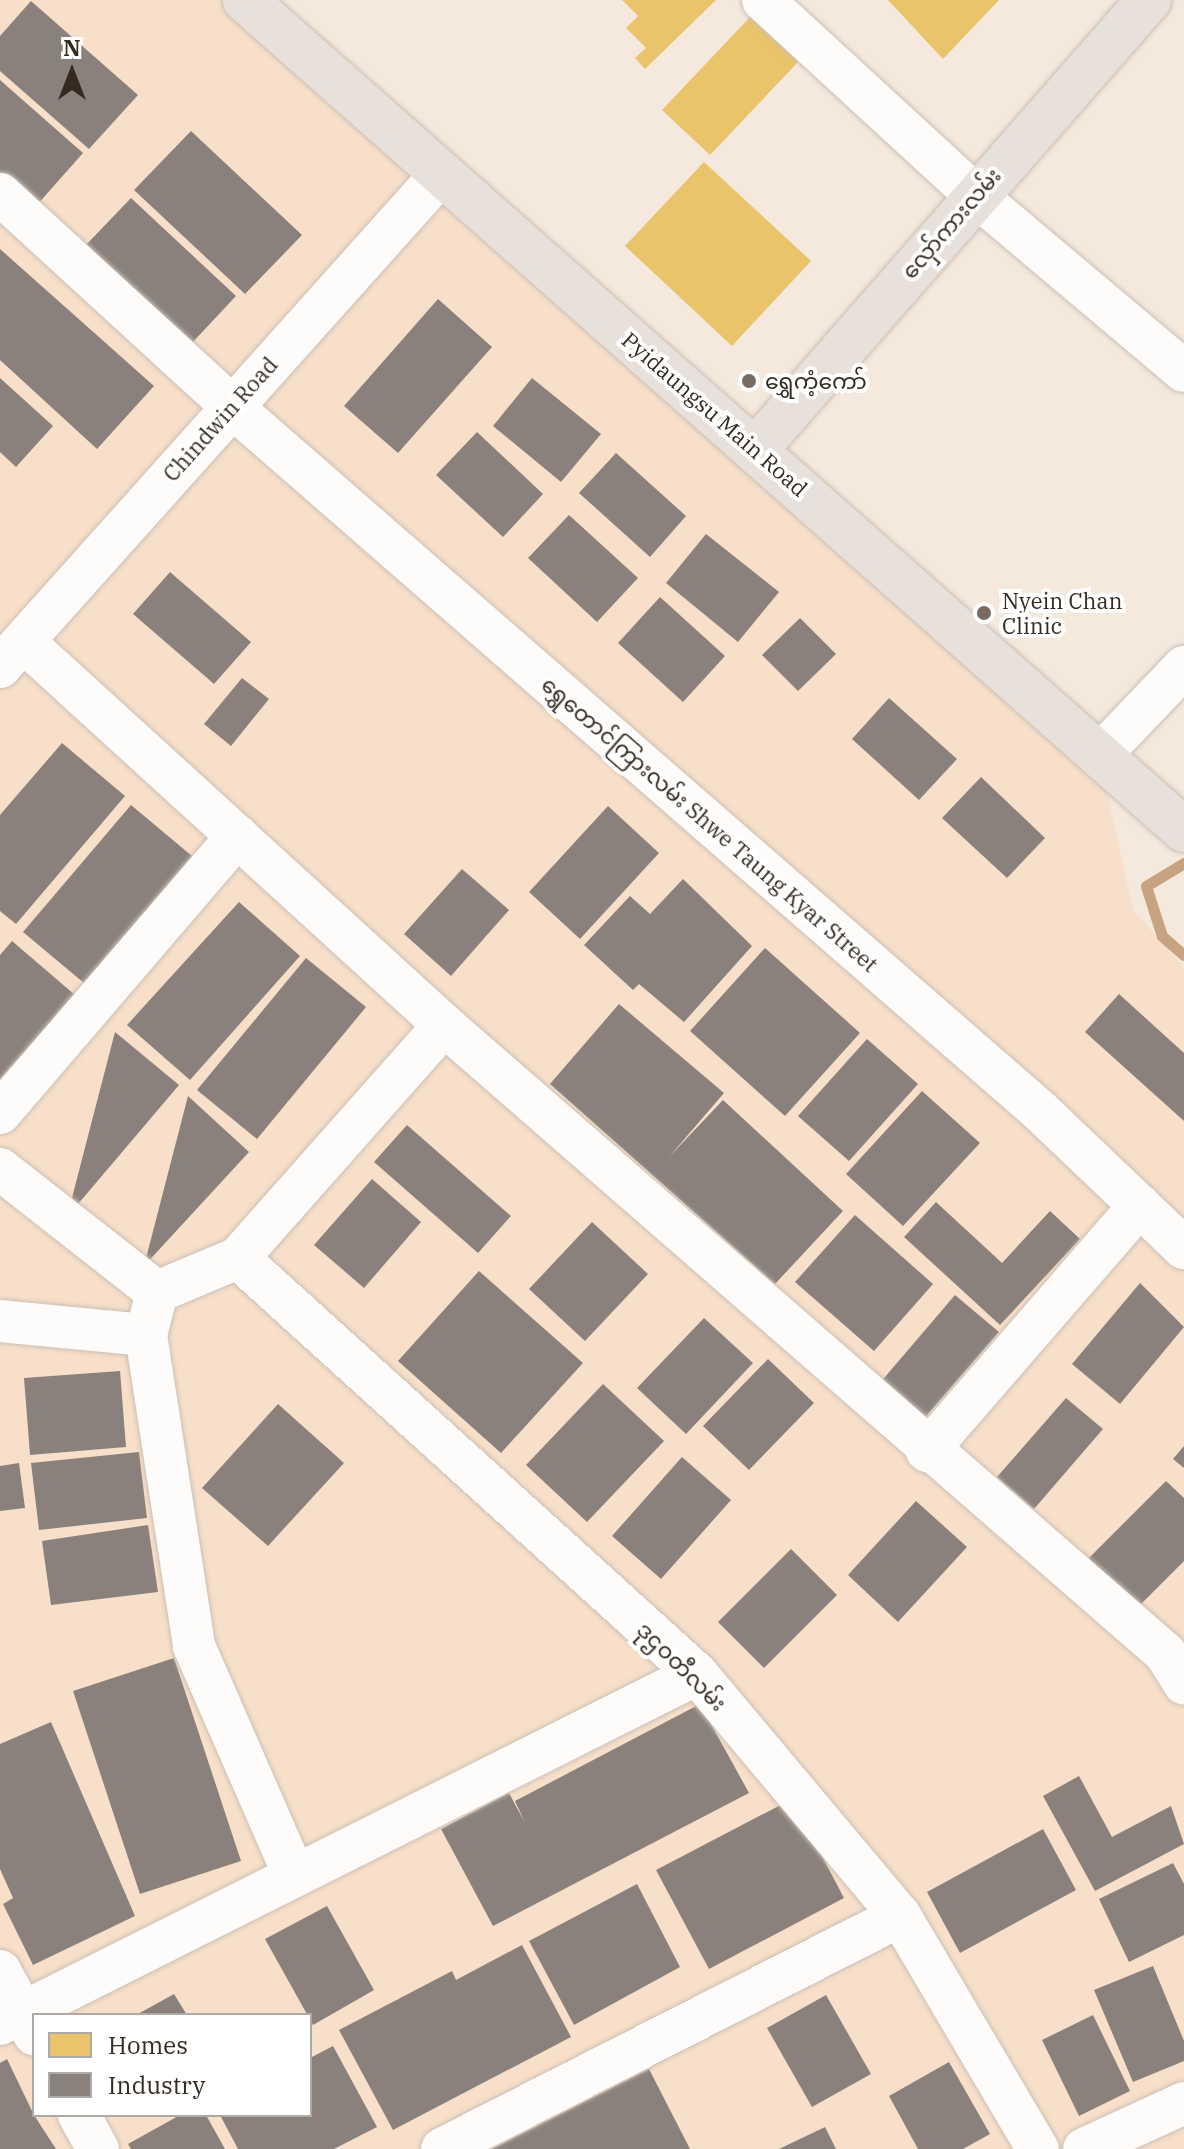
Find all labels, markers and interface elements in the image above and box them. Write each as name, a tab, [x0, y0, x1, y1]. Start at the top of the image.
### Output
north arrow	[32, 32, 112, 112]
text: N	[63, 33, 81, 62]
street label: လှော်ကားလမ်း	[896, 162, 1006, 284]
street label: Pyidaungsu Main Road	[617, 326, 813, 502]
street label: Chindwin Road	[157, 351, 283, 487]
place label: ရွှေကံ့ကော်	[765, 368, 867, 394]
marker: ရွှေကံ့ကော်	[740, 372, 758, 390]
place label: Nyein Chan Clinic	[1002, 587, 1123, 638]
marker: Nyein Chan Clinic	[973, 602, 995, 624]
street label: ရွှေတောင်ကြားလမ်း Shwe Taung Kyar Street	[537, 671, 883, 977]
street label: ဒုဌဝတီလမ်း	[632, 1616, 732, 1716]
legend	[32, 2013, 312, 2117]
text: Homes	[108, 2029, 188, 2061]
text: Industry	[108, 2069, 205, 2101]

